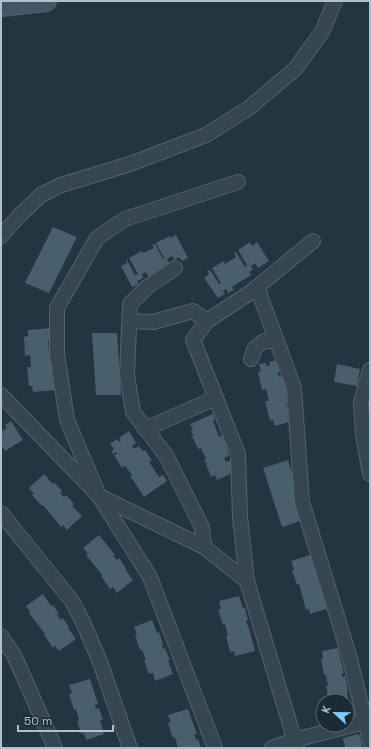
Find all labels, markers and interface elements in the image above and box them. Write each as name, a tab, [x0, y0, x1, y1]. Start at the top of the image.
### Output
north arrow	[315, 693, 355, 733]
text: K	[318, 703, 334, 715]
scale bar	[18, 707, 113, 733]
text: 50 m	[24, 713, 52, 729]

